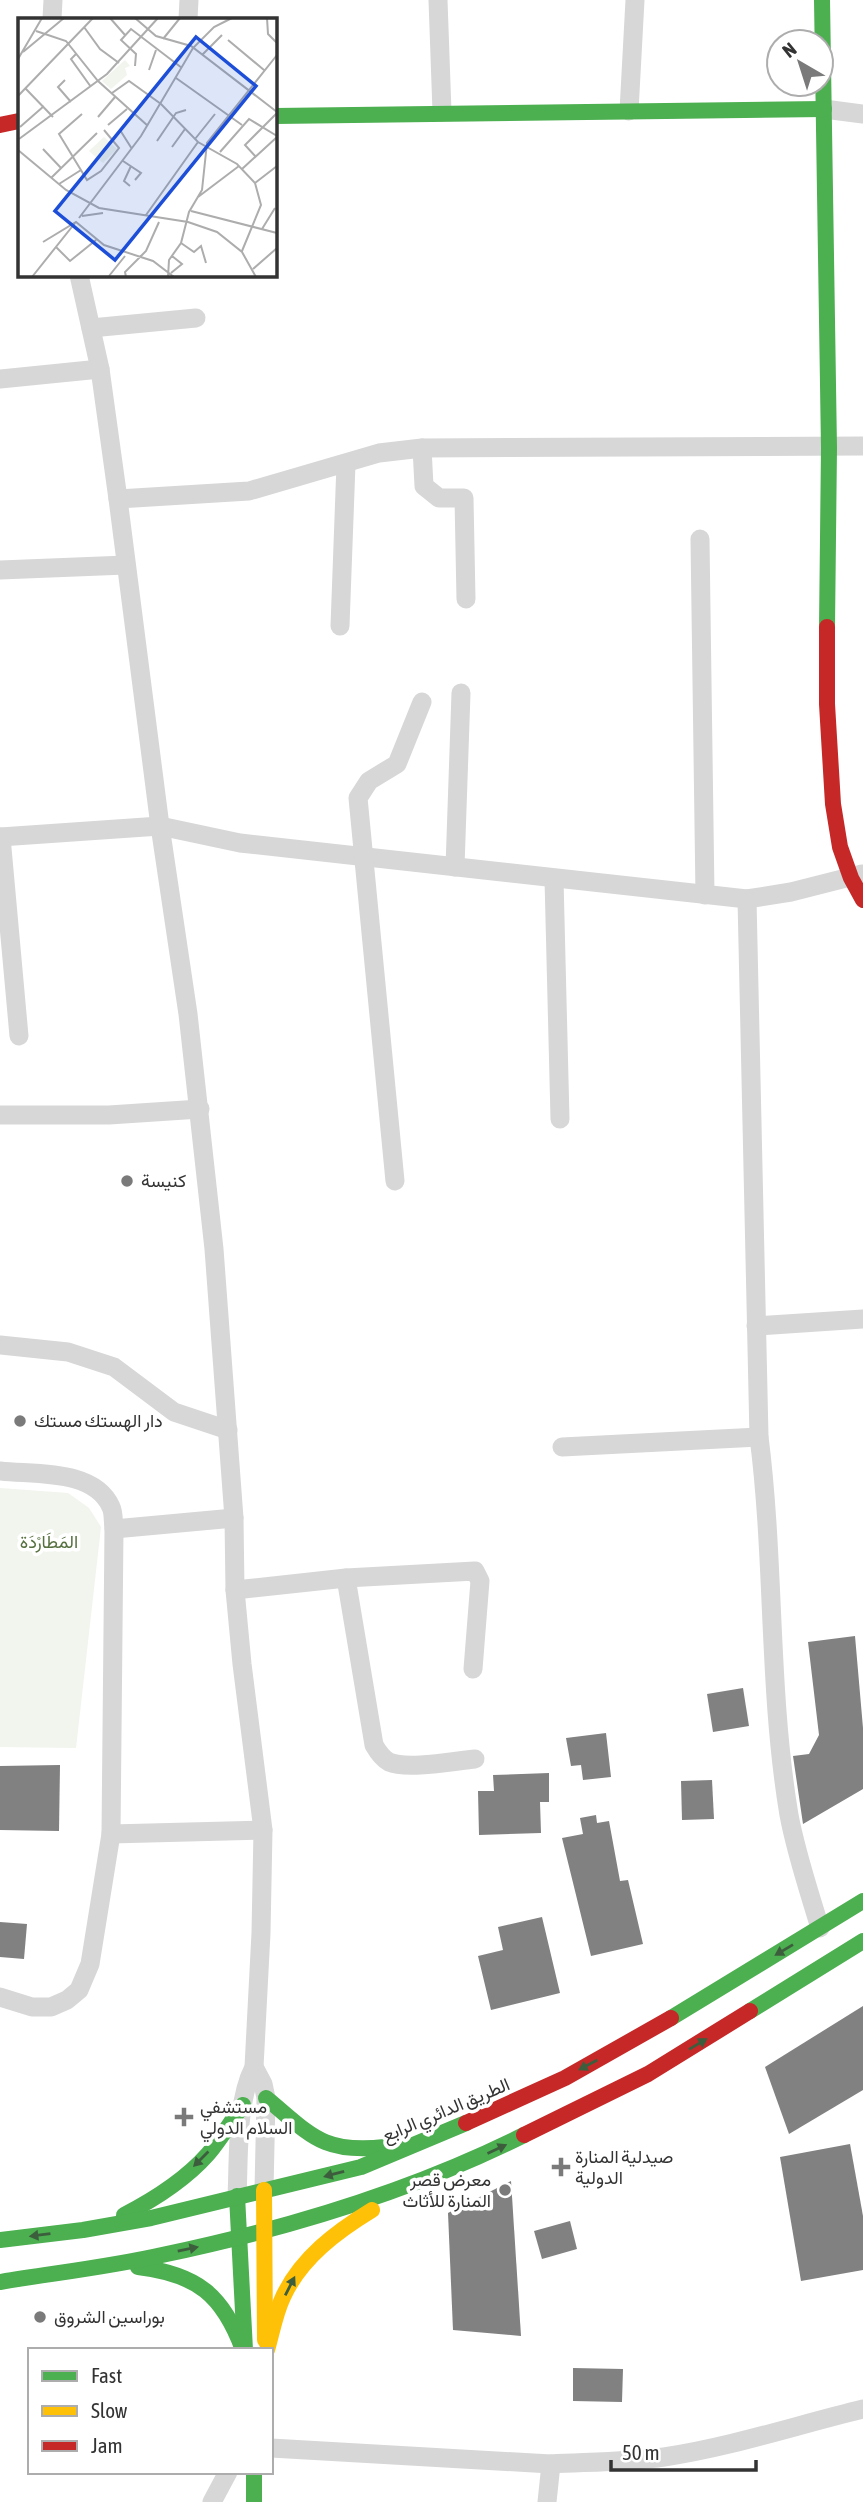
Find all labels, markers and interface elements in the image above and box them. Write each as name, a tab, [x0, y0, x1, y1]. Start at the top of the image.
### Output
inset map	[18, 18, 276, 276]
north arrow	[765, 28, 835, 98]
text: N	[778, 38, 801, 62]
place label: كنيسة	[141, 1170, 186, 1191]
marker: كنيسة	[119, 1173, 135, 1189]
place label: دار الهستك مستك	[34, 1410, 163, 1432]
marker: دار الهستك مستك	[12, 1413, 28, 1429]
park label: المَطَارْدَة	[20, 1531, 78, 1553]
one-way arrow	[775, 1943, 794, 1956]
one-way arrow	[689, 2037, 708, 2050]
one-way arrow	[578, 2060, 598, 2071]
street label: الطريق الدائري الرابع	[379, 2073, 515, 2150]
place label: مستشفي السلام الدولي	[200, 2096, 292, 2143]
marker: مستشفي السلام الدولي	[174, 2107, 194, 2127]
one-way arrow	[487, 2143, 507, 2154]
place label: صيدلية المنارة الدولية	[575, 2146, 673, 2189]
one-way arrow	[193, 2151, 210, 2168]
marker: صيدلية المنارة الدولية	[553, 2159, 569, 2175]
one-way arrow	[324, 2169, 345, 2179]
place label: معرض قصر المنارة للأثاث	[402, 2169, 491, 2212]
marker: معرض قصر المنارة للأثاث	[497, 2182, 513, 2198]
one-way arrow	[29, 2230, 51, 2241]
one-way arrow	[177, 2244, 199, 2255]
one-way arrow	[283, 2275, 295, 2295]
place label: بوراسين الشروق	[54, 2306, 165, 2328]
marker: بوراسين الشروق	[32, 2309, 48, 2325]
legend	[28, 2348, 273, 2474]
text: Fast	[91, 2363, 122, 2387]
text: Slow	[91, 2398, 128, 2422]
scale bar	[611, 2428, 756, 2472]
text: Jam	[91, 2433, 123, 2457]
text: 50 m	[622, 2440, 660, 2464]

